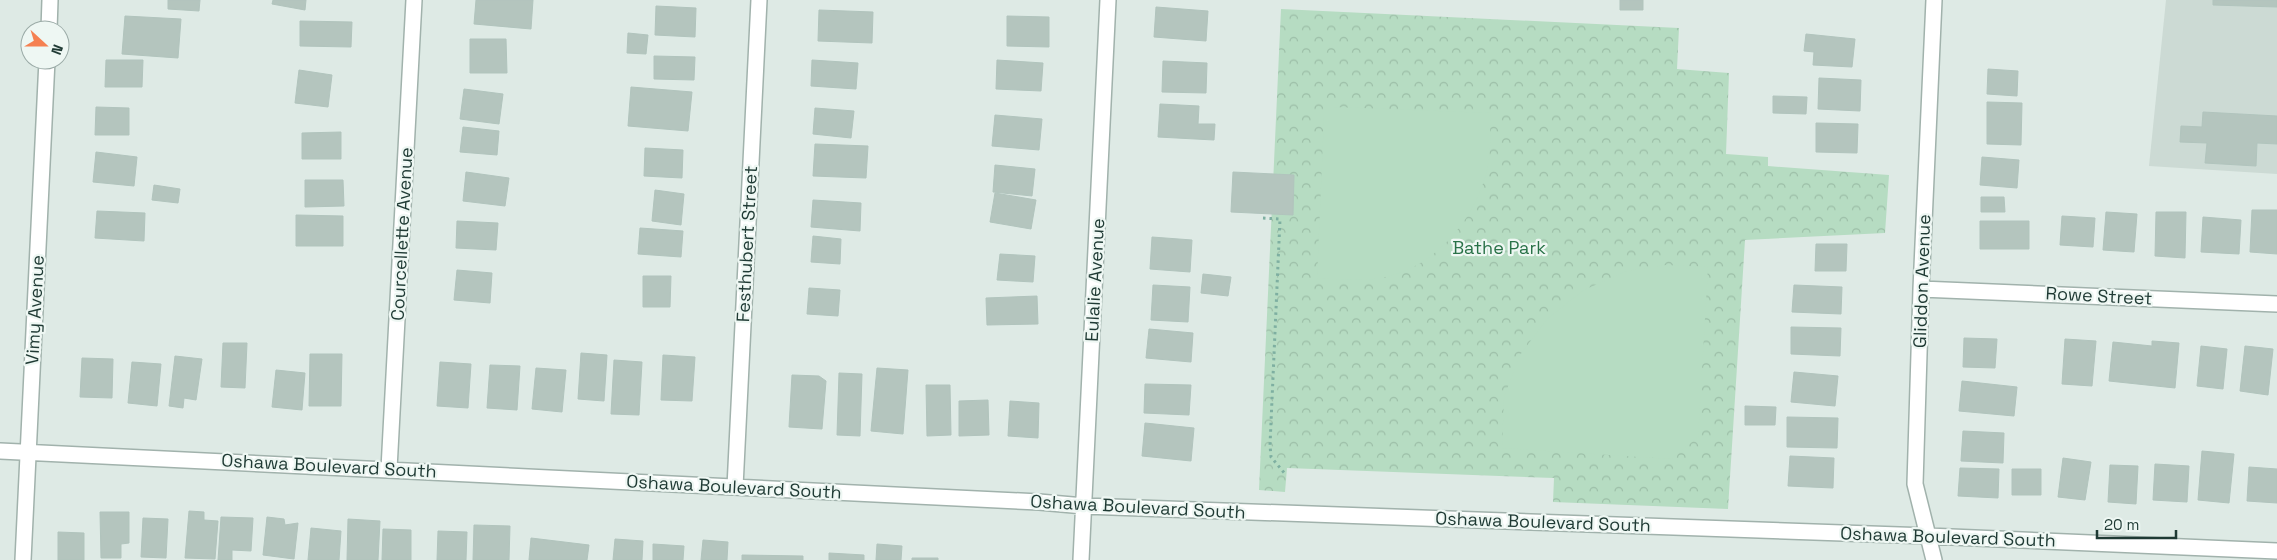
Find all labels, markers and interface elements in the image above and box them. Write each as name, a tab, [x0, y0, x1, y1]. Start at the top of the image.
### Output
north arrow	[20, 20, 70, 70]
text: N	[47, 42, 67, 57]
street label: Courcellette Avenue	[385, 147, 418, 321]
street label: Festhubert Street	[731, 165, 762, 323]
street label: Gliddon Avenue	[1908, 214, 1935, 348]
street label: Eulalie Avenue	[1080, 218, 1109, 342]
park label: Bathe Park	[1452, 236, 1546, 259]
street label: Vimy Avenue	[20, 255, 49, 365]
street label: Rowe Street	[2045, 281, 2153, 310]
street label: Oshawa Boulevard South	[221, 448, 437, 483]
street label: Oshawa Boulevard South	[626, 469, 842, 504]
street label: Oshawa Boulevard South	[1030, 489, 1246, 524]
street label: Oshawa Boulevard South	[1435, 506, 1651, 537]
scale bar	[2097, 508, 2176, 540]
text: 20 m	[2104, 515, 2139, 534]
street label: Oshawa Boulevard South	[1840, 521, 2056, 552]

